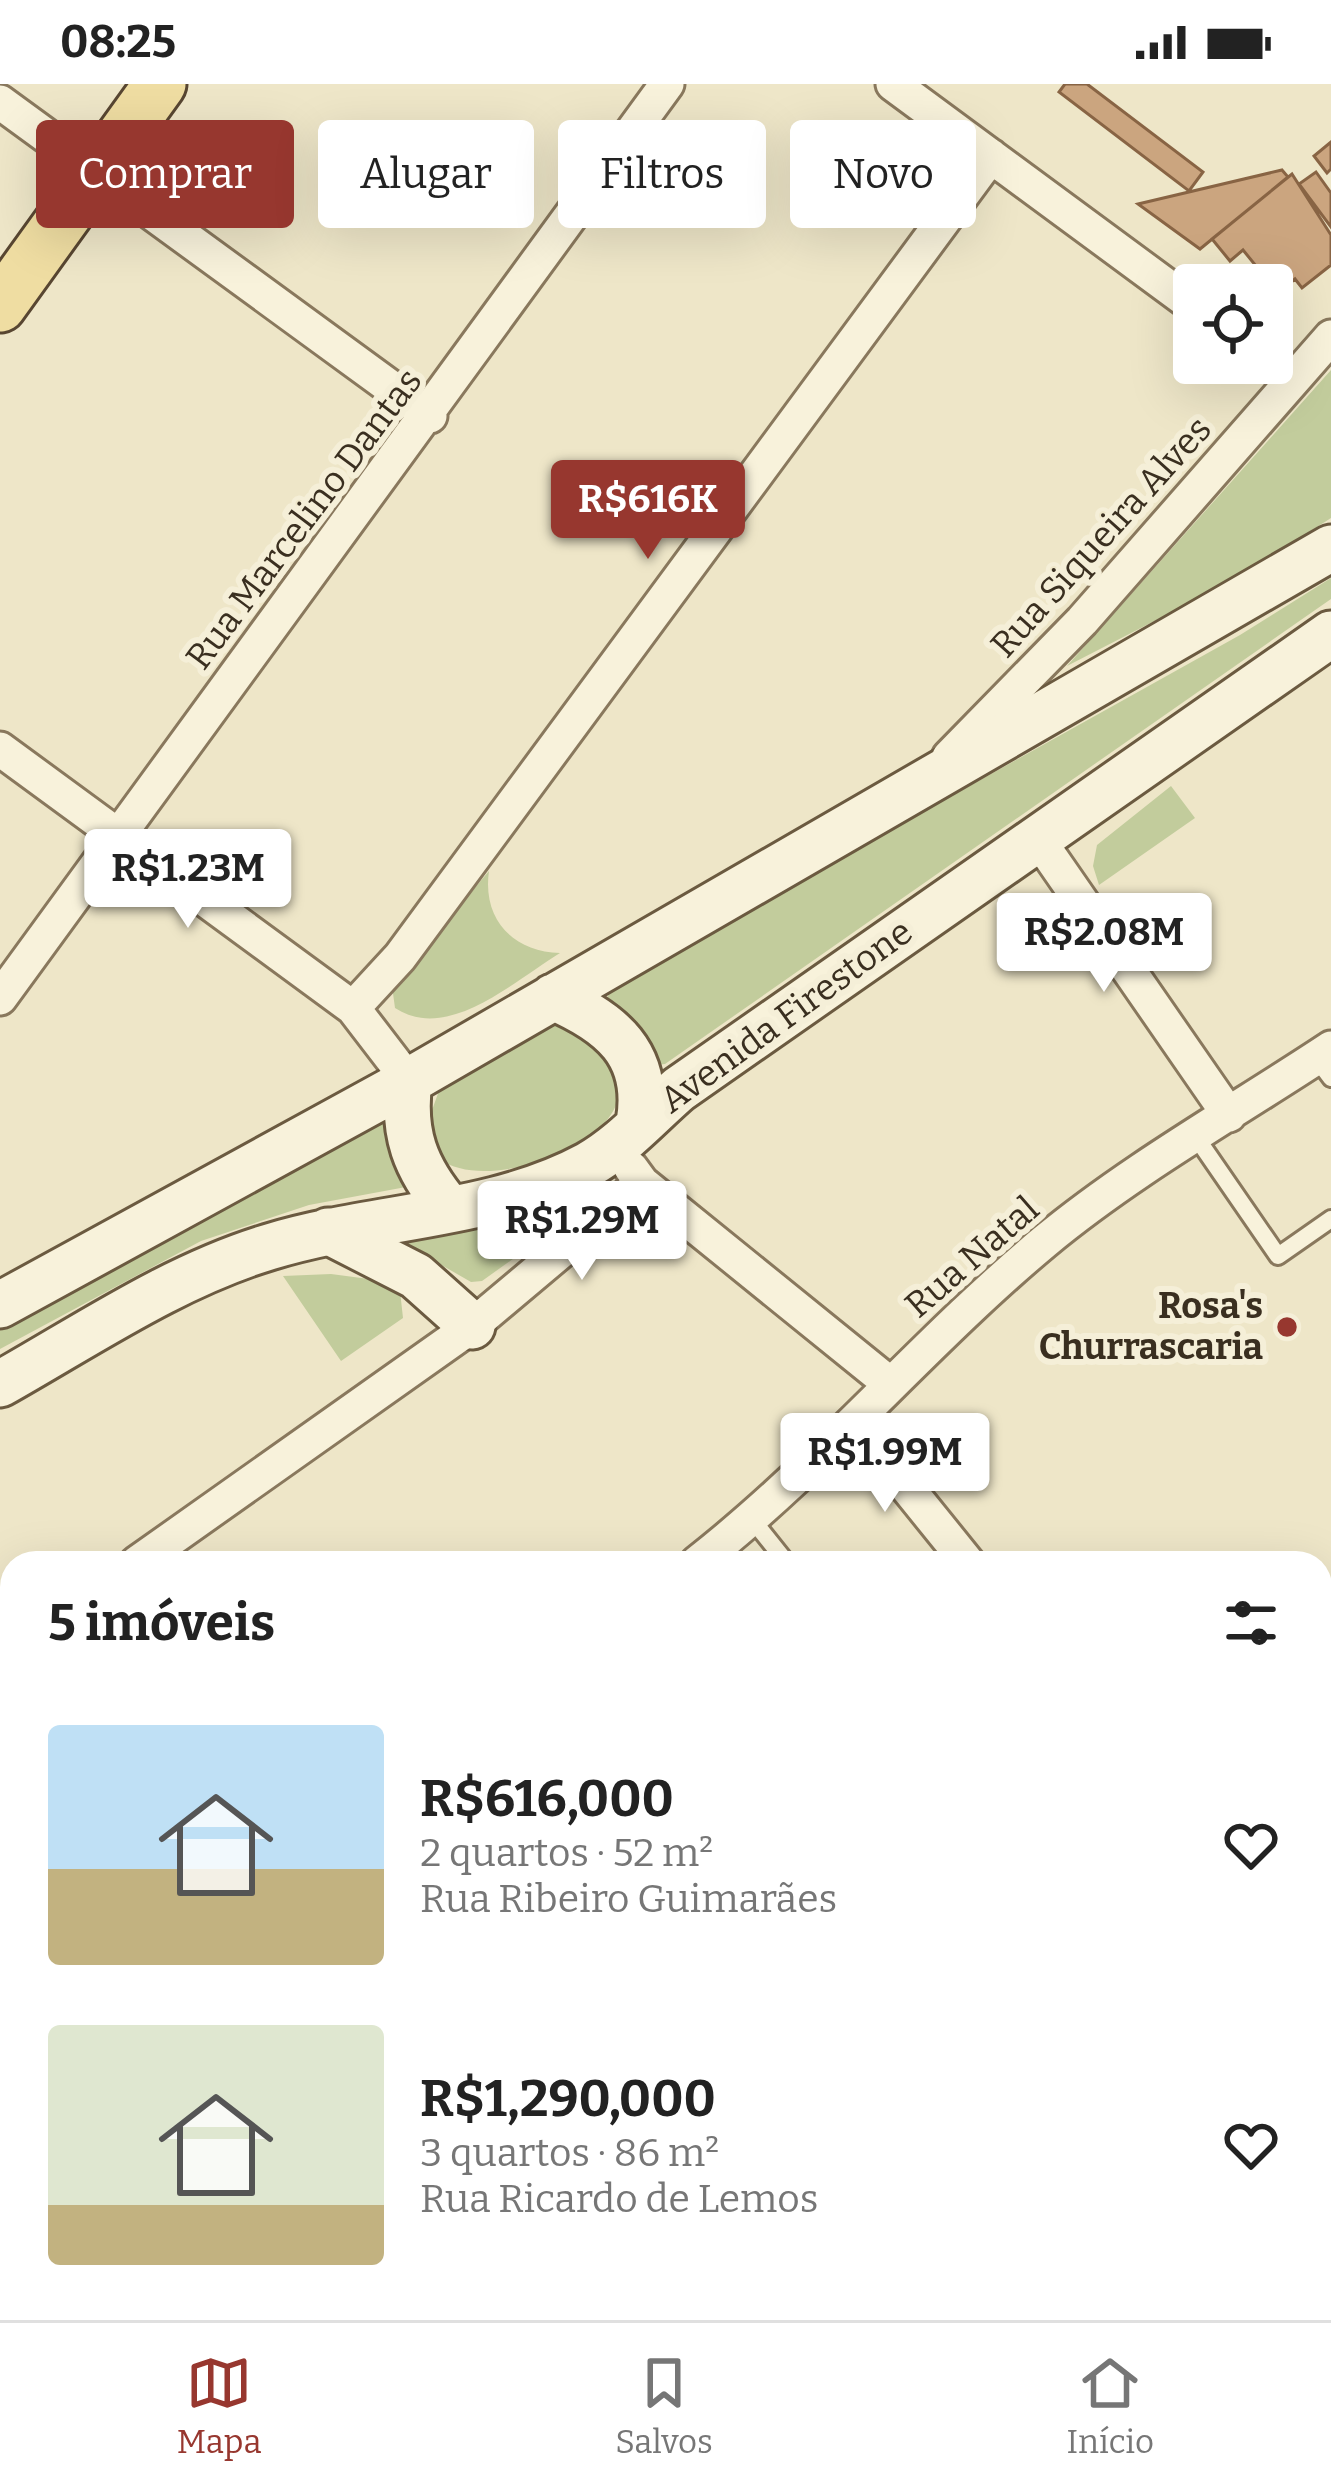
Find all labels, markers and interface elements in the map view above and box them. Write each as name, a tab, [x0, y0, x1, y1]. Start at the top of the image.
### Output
text: 08:25	[60, 15, 176, 69]
chip: Comprar	[36, 120, 294, 228]
chip: Alugar	[318, 120, 534, 228]
chip: Filtros	[558, 120, 766, 228]
chip: Novo	[790, 120, 976, 228]
map controls	[1173, 264, 1293, 384]
button: locate	[1173, 264, 1293, 384]
street label: Rua Marcelino Dantas	[177, 360, 431, 678]
street label: Rua Siqueira Alves	[981, 408, 1221, 666]
pin: R$616K	[550, 460, 746, 562]
text: R$616K	[578, 476, 718, 522]
pin: R$1.23M	[77, 829, 299, 931]
text: R$1.23M	[111, 845, 265, 891]
pin: R$2.08M	[993, 893, 1215, 995]
text: R$2.08M	[1024, 909, 1184, 955]
street label: Avenida Firestone	[651, 910, 921, 1122]
pin: R$1.29M	[471, 1181, 693, 1283]
street label: Rua Natal	[896, 1187, 1048, 1327]
text: R$1.29M	[505, 1197, 659, 1243]
place label: Rosa's Churrascaria	[1039, 1284, 1263, 1369]
marker: Rosa's Churrascaria	[1274, 1314, 1300, 1340]
pin: R$1.99M	[774, 1413, 996, 1515]
text: R$1.99M	[807, 1429, 963, 1475]
icon: filters	[1218, 1590, 1284, 1656]
text: 5 imóveis	[48, 1592, 275, 1654]
text: R$616,000	[420, 1768, 674, 1830]
icon: home	[144, 1773, 288, 1917]
icon: heart	[1218, 1812, 1284, 1878]
text: 2 quartos · 52 m²	[420, 1830, 713, 1876]
text: Rua Ribeiro Guimarães	[420, 1876, 837, 1922]
text: R$1,290,000	[420, 2068, 716, 2130]
icon: home	[144, 2073, 288, 2217]
icon: heart	[1218, 2112, 1284, 2178]
text: 3 quartos · 86 m²	[420, 2130, 719, 2176]
text: Rua Ricardo de Lemos	[420, 2176, 818, 2222]
tab: Mapa	[177, 2350, 261, 2462]
tab: Salvos	[615, 2350, 713, 2462]
tab: Início	[1066, 2350, 1154, 2462]

